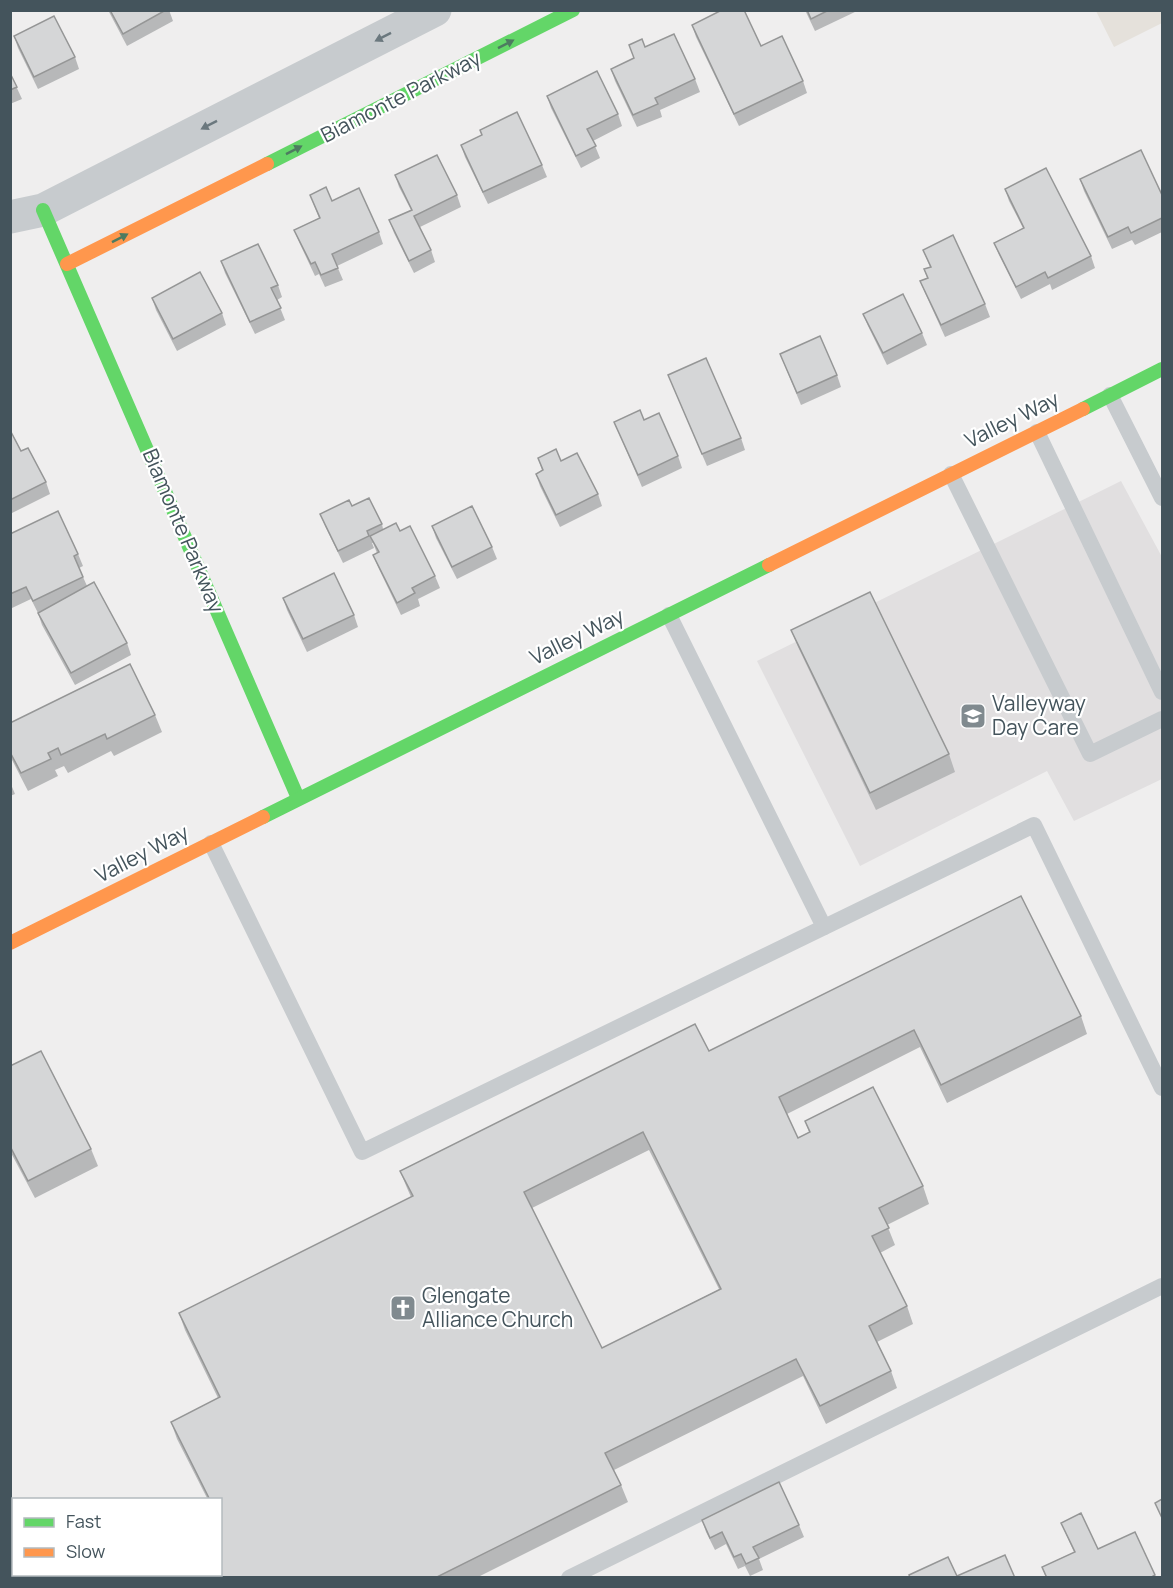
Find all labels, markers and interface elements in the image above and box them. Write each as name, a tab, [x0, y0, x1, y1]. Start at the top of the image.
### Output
one-way arrow	[375, 32, 392, 42]
one-way arrow	[498, 39, 515, 49]
street label: Biamonte Parkway	[316, 44, 485, 149]
one-way arrow	[201, 120, 218, 130]
one-way arrow	[285, 146, 303, 156]
one-way arrow	[111, 233, 128, 242]
street label: Valley Way	[960, 384, 1063, 454]
street label: Biamonte Parkway	[137, 444, 231, 617]
street label: Valley Way	[525, 601, 628, 671]
place label: Valleyway Day Care	[992, 689, 1086, 741]
school or university icon: Valleyway Day Care	[958, 701, 988, 731]
street label: Valley Way	[90, 818, 193, 889]
place label: Glengate Alliance Church	[422, 1281, 573, 1333]
church icon: Glengate Alliance Church	[388, 1293, 418, 1323]
legend	[12, 1498, 222, 1576]
text: Fast	[66, 1509, 101, 1533]
text: Slow	[66, 1539, 106, 1563]

